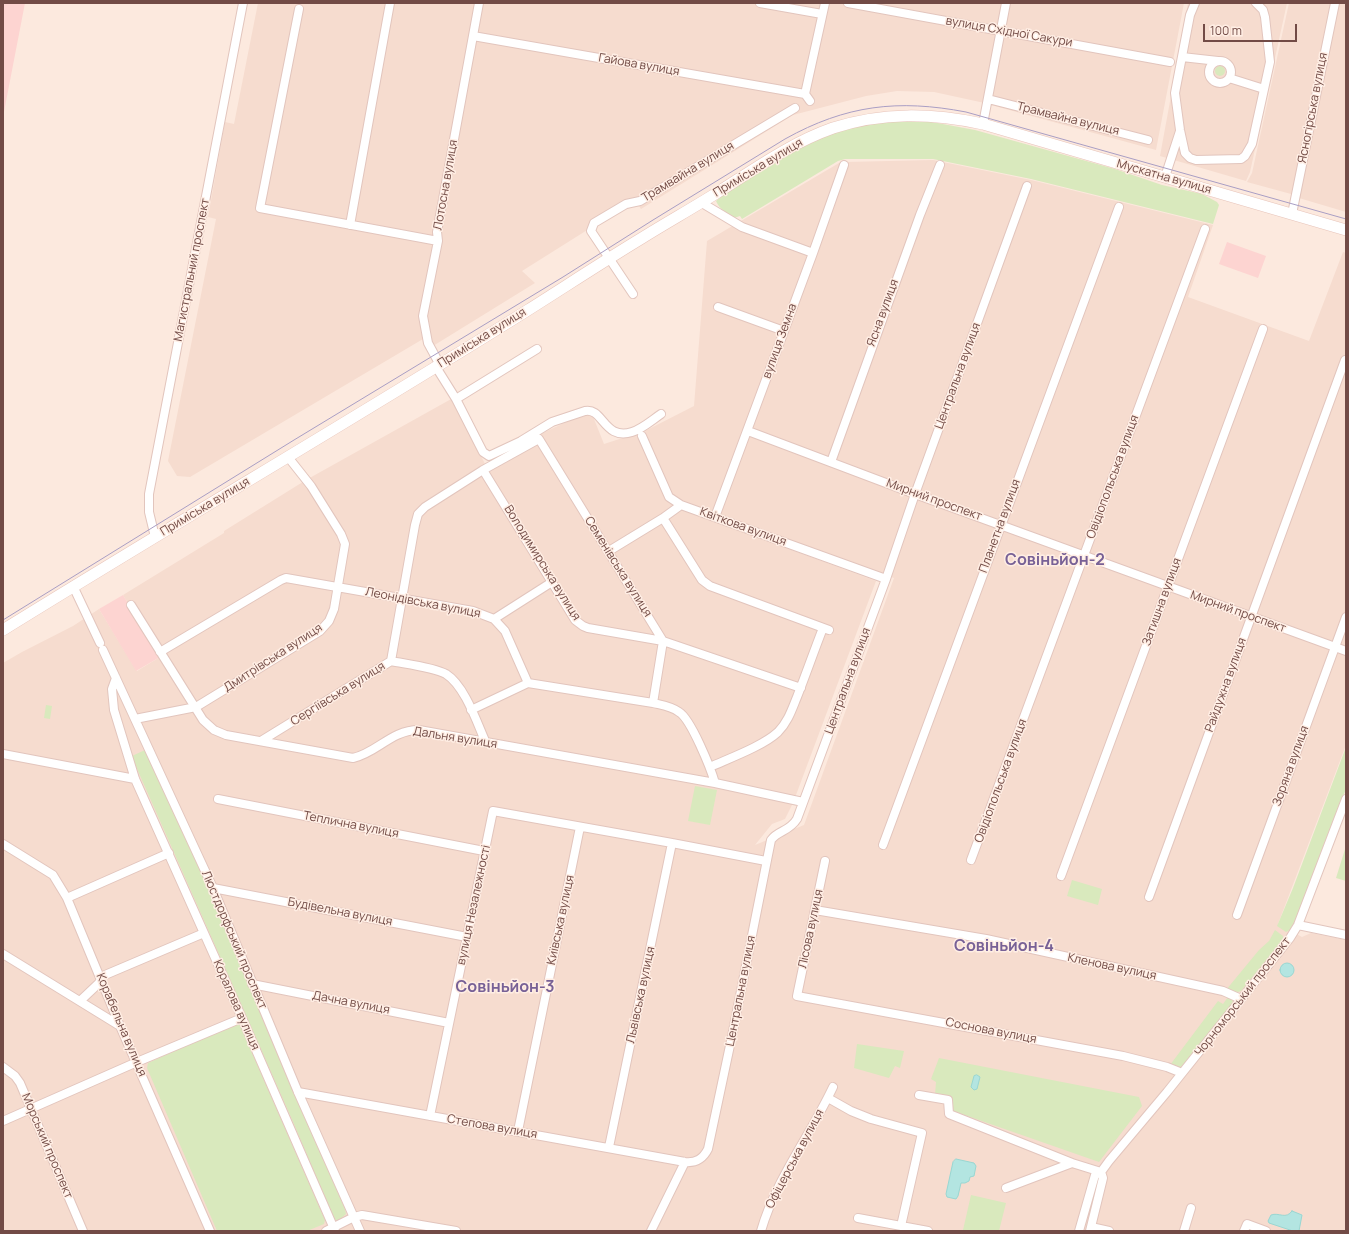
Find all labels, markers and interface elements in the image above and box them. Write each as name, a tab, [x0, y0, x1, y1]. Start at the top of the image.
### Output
street label: вулиця Східної Сакури	[945, 14, 1073, 50]
scale bar	[1205, 16, 1299, 42]
text: 100 m	[1210, 22, 1242, 39]
street label: Гайова вулиця	[597, 51, 681, 79]
street label: Ясногірська вулиця	[1295, 52, 1331, 164]
street label: Трамвайна вулиця	[1015, 99, 1121, 139]
street label: Приміська вулиця	[711, 136, 805, 200]
street label: Лотосна вулиця	[431, 139, 461, 231]
street label: Трамвайна вулиця	[639, 139, 737, 205]
street label: Мускатна вулиця	[1115, 157, 1213, 197]
street label: Магистральний проспект	[171, 197, 213, 343]
street label: Ясна вулиця	[864, 277, 902, 349]
street label: вулиця Земна	[760, 302, 800, 380]
street label: Приміська вулиця	[435, 305, 529, 371]
street label: Центральна вулиця	[932, 321, 984, 431]
street label: Овідіопольська вулиця	[1084, 413, 1142, 541]
street label: Приміська вулиця	[158, 475, 252, 539]
street label: Мирний проспект	[884, 476, 984, 524]
street label: Планетна вулиця	[976, 477, 1024, 575]
street label: Володимирська вулиця	[501, 503, 583, 623]
street label: Квіткова вулиця	[698, 505, 788, 549]
street label: Семенівська вулиця	[581, 514, 655, 620]
district label: Совіньйон-2	[1005, 551, 1105, 571]
street label: Затишна вулиця	[1139, 556, 1185, 648]
street label: Леонідівська вулиця	[364, 585, 482, 621]
street label: Мирний проспект	[1188, 588, 1288, 636]
street label: Дмитрівська вулиця	[221, 621, 325, 695]
street label: Центральна вулиця	[822, 626, 874, 736]
street label: Райдужна вулиця	[1202, 636, 1250, 734]
street label: Сергіївська вулиця	[288, 659, 388, 729]
street label: Овідіопольська вулиця	[972, 717, 1030, 845]
street label: Дальня вулиця	[412, 724, 498, 752]
street label: Зоряна вулиця	[1270, 724, 1312, 808]
street label: Теплична вулиця	[302, 809, 400, 841]
street label: вулиця Незалежності	[454, 844, 494, 966]
street label: Люстдорфський проспект	[198, 869, 270, 1011]
street label: Київська вулиця	[544, 874, 578, 966]
street label: Лісова вулиця	[796, 888, 826, 970]
street label: Будівельна вулиця	[286, 895, 394, 929]
street label: Центральна вулиця	[723, 935, 759, 1047]
street label: Чорноморський проспект	[1192, 935, 1294, 1059]
district label: Совіньйон-4	[954, 937, 1054, 957]
street label: Львівська вулиця	[624, 945, 658, 1045]
street label: Кленова вулиця	[1066, 951, 1158, 983]
street label: Коралова вулиця	[210, 958, 262, 1052]
street label: Корабельна вулиця	[93, 971, 149, 1079]
district label: Совіньйон-3	[456, 978, 554, 998]
street label: Дачна вулиця	[311, 988, 391, 1018]
street label: Соснова вулиця	[944, 1015, 1038, 1047]
street label: Морський проспект	[18, 1091, 76, 1201]
street label: Офіцерська вулиця	[763, 1107, 827, 1211]
street label: Степова вулиця	[446, 1112, 538, 1142]

